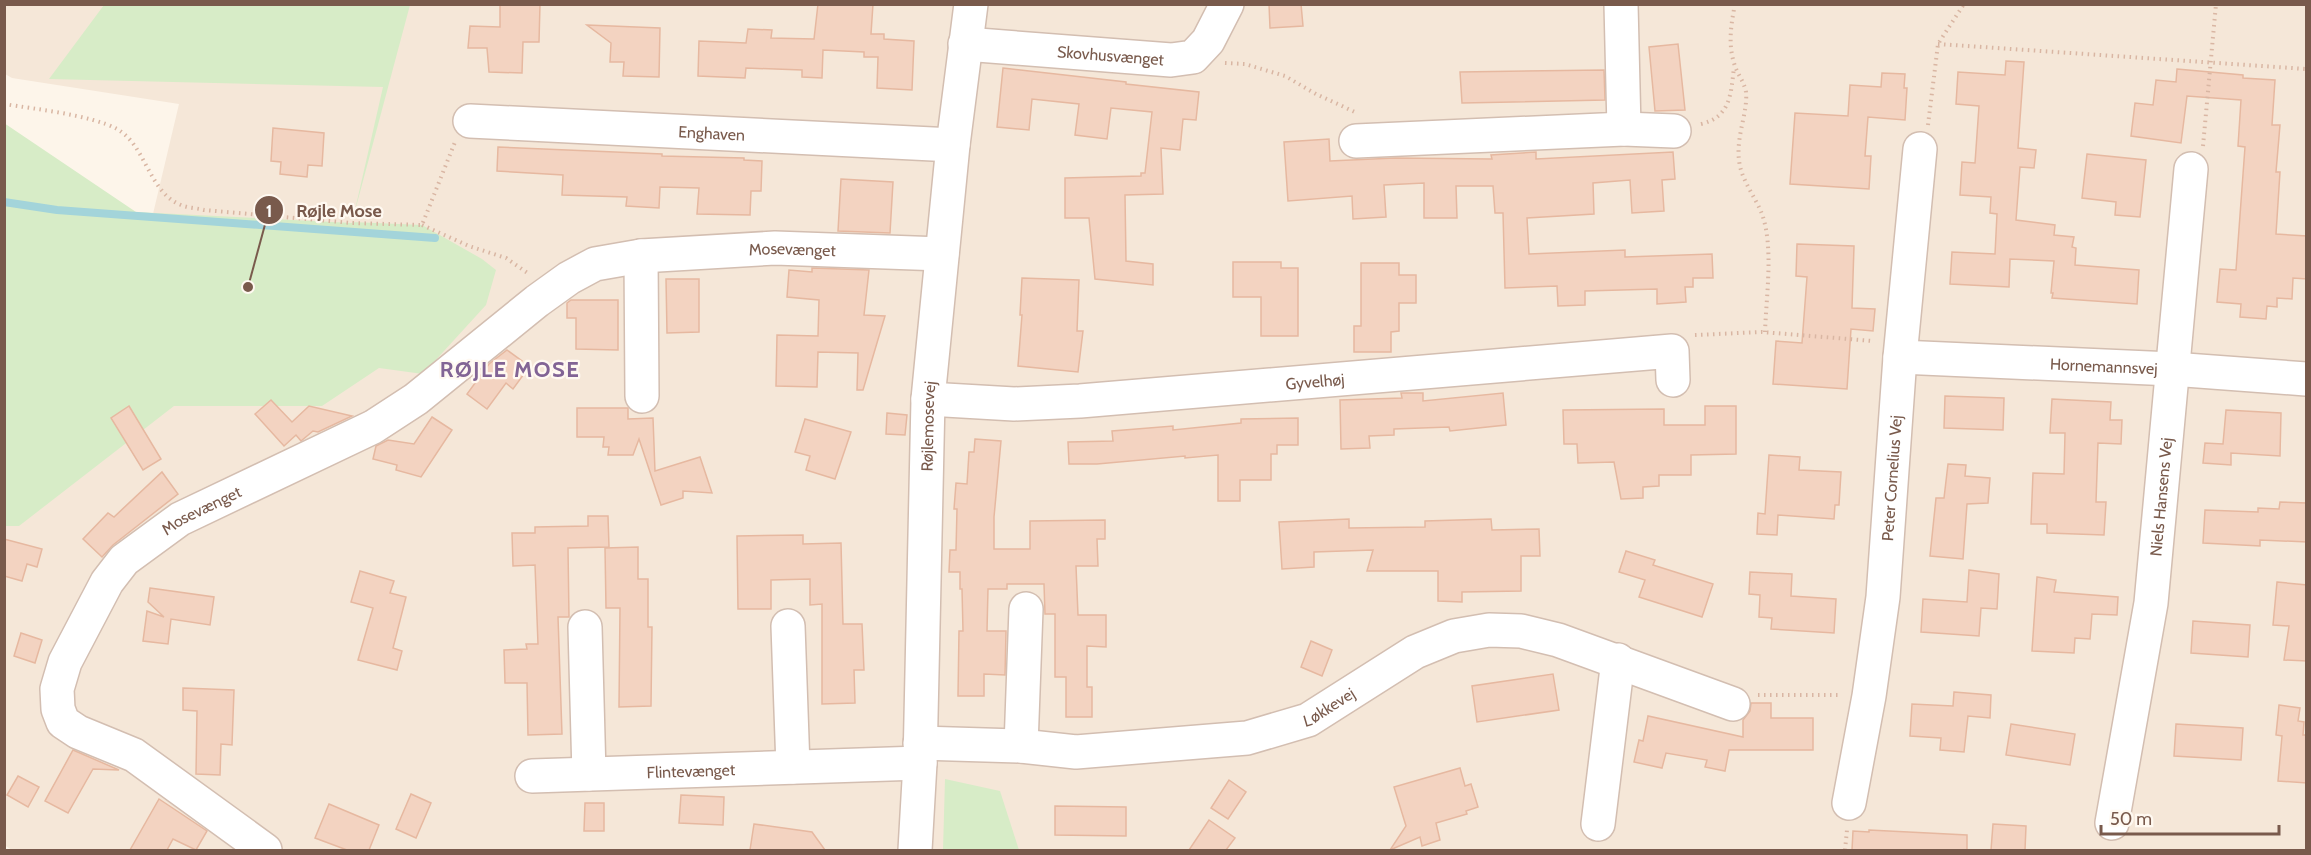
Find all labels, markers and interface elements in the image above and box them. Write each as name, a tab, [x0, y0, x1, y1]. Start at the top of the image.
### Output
street label: Skovhusvænget	[1056, 42, 1165, 69]
street label: Enghaven	[678, 122, 745, 145]
callout: Røjle Mose	[254, 192, 394, 228]
text: 1	[266, 200, 272, 222]
text: Røjle Mose	[296, 200, 382, 222]
street label: Mosevænget	[748, 239, 837, 260]
street label: Hornemannsvej	[2050, 355, 2158, 378]
district label: RØJLE MOSE	[440, 356, 580, 383]
street label: Gyvelhøj	[1285, 370, 1345, 394]
street label: Røjlemosevej	[917, 380, 940, 472]
street label: Peter Cornelius Vej	[1878, 415, 1906, 542]
street label: Niels Hansens Vej	[2146, 437, 2176, 557]
street label: Mosevænget	[158, 482, 245, 539]
street label: Løkkevej	[1301, 684, 1359, 731]
street label: Flintevænget	[646, 760, 736, 782]
scale bar	[2101, 798, 2280, 836]
text: 50 m	[2110, 808, 2152, 830]

